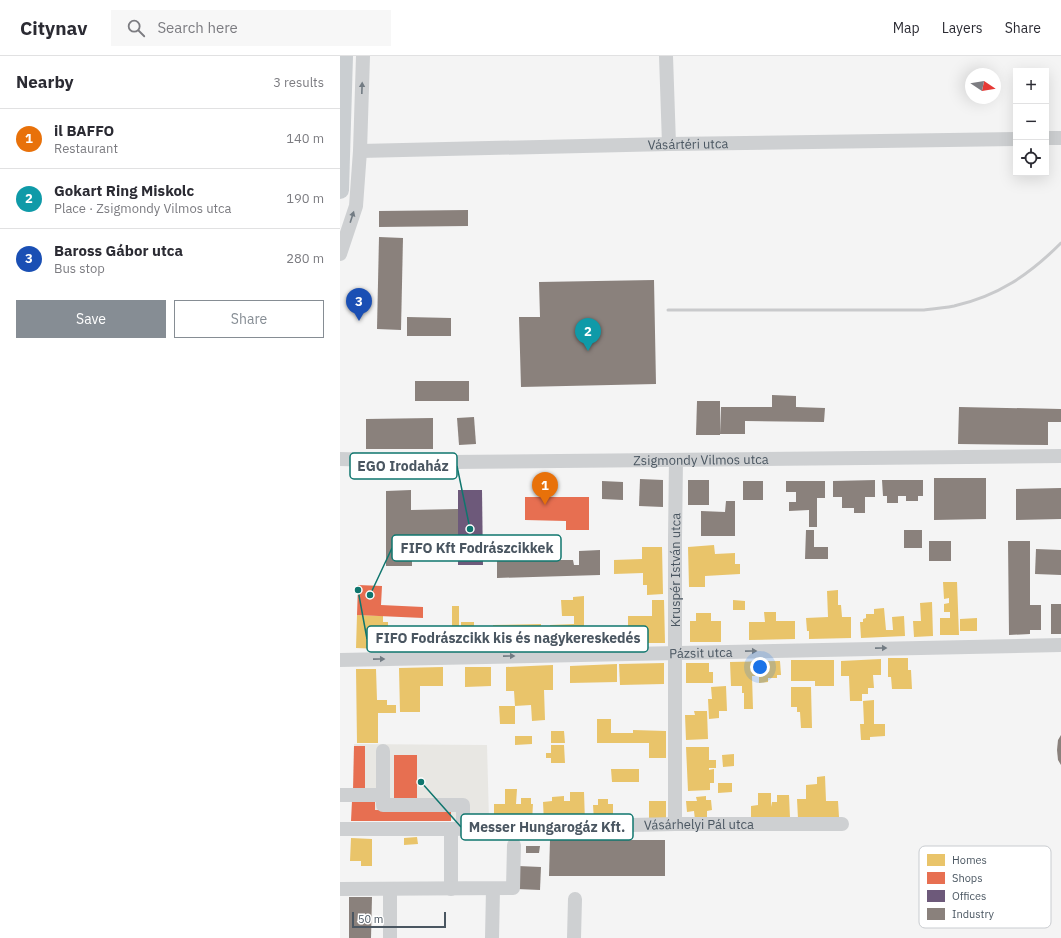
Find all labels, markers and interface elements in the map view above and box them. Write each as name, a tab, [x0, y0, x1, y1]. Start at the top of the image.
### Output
search box	[111, 10, 391, 46]
text: Citynav	[20, 16, 87, 40]
icon: search	[125, 17, 147, 39]
text: Search here	[157, 18, 238, 37]
text: Map	[893, 19, 920, 37]
text: Layers	[942, 19, 983, 37]
text: Share	[1005, 19, 1041, 37]
north arrow	[965, 68, 1001, 104]
map controls	[1013, 68, 1049, 176]
button: +	[1013, 68, 1049, 104]
text: Nearby	[16, 71, 74, 93]
text: 3 results	[273, 74, 324, 91]
one-way arrow	[359, 81, 365, 94]
button: −	[1013, 104, 1049, 140]
text: il BAFFO	[54, 121, 114, 140]
text: 1	[25, 130, 33, 147]
text: 140 m	[286, 130, 324, 147]
street label: Vásártéri utca	[647, 135, 728, 153]
text: Restaurant	[54, 140, 118, 157]
button: locate	[1013, 140, 1049, 176]
text: Gokart Ring Miskolc	[54, 181, 194, 200]
text: 2	[25, 190, 33, 207]
text: 190 m	[286, 190, 324, 207]
text: Place · Zsigmondy Vilmos utca	[54, 200, 232, 217]
one-way arrow	[349, 211, 355, 223]
text: Baross Gábor utca	[54, 241, 183, 260]
text: 3	[25, 250, 33, 267]
text: 280 m	[286, 250, 324, 267]
text: Bus stop	[54, 260, 105, 277]
pin: 3	[346, 288, 372, 321]
button: Save	[16, 300, 166, 338]
button: Share	[174, 300, 324, 338]
pin: 2	[575, 318, 601, 351]
street label: Zsigmondy Vilmos utca	[633, 450, 769, 469]
callout: EGO Irodaház	[350, 453, 457, 479]
text: EGO Irodaház	[357, 457, 449, 475]
pin: 1	[532, 472, 558, 505]
street label: Kruspér István utca	[666, 513, 684, 627]
callout: FIFO Kft Fodrászcikkek	[392, 535, 561, 561]
text: FIFO Kft Fodrászcikkek	[400, 539, 554, 557]
callout: FIFO Fodrászcikk kis és nagykereskedés	[367, 626, 648, 652]
text: FIFO Fodrászcikk kis és nagykereskedés	[376, 629, 640, 647]
street label: Pázsit utca	[669, 643, 733, 662]
one-way arrow	[875, 645, 888, 651]
one-way arrow	[745, 648, 758, 654]
one-way arrow	[503, 653, 515, 660]
one-way arrow	[373, 656, 386, 662]
your location	[750, 657, 770, 677]
callout: Messer Hungarogáz Kft.	[461, 814, 633, 840]
street label: Vásárhelyi Pál utca	[644, 815, 754, 833]
text: Messer Hungarogáz Kft.	[469, 818, 625, 836]
legend	[919, 846, 1051, 928]
text: Homes	[952, 853, 987, 867]
text: Shops	[952, 871, 983, 885]
text: Offices	[952, 889, 986, 903]
text: Industry	[952, 907, 995, 921]
scale bar	[352, 910, 446, 929]
text: 50 m	[358, 912, 383, 926]

